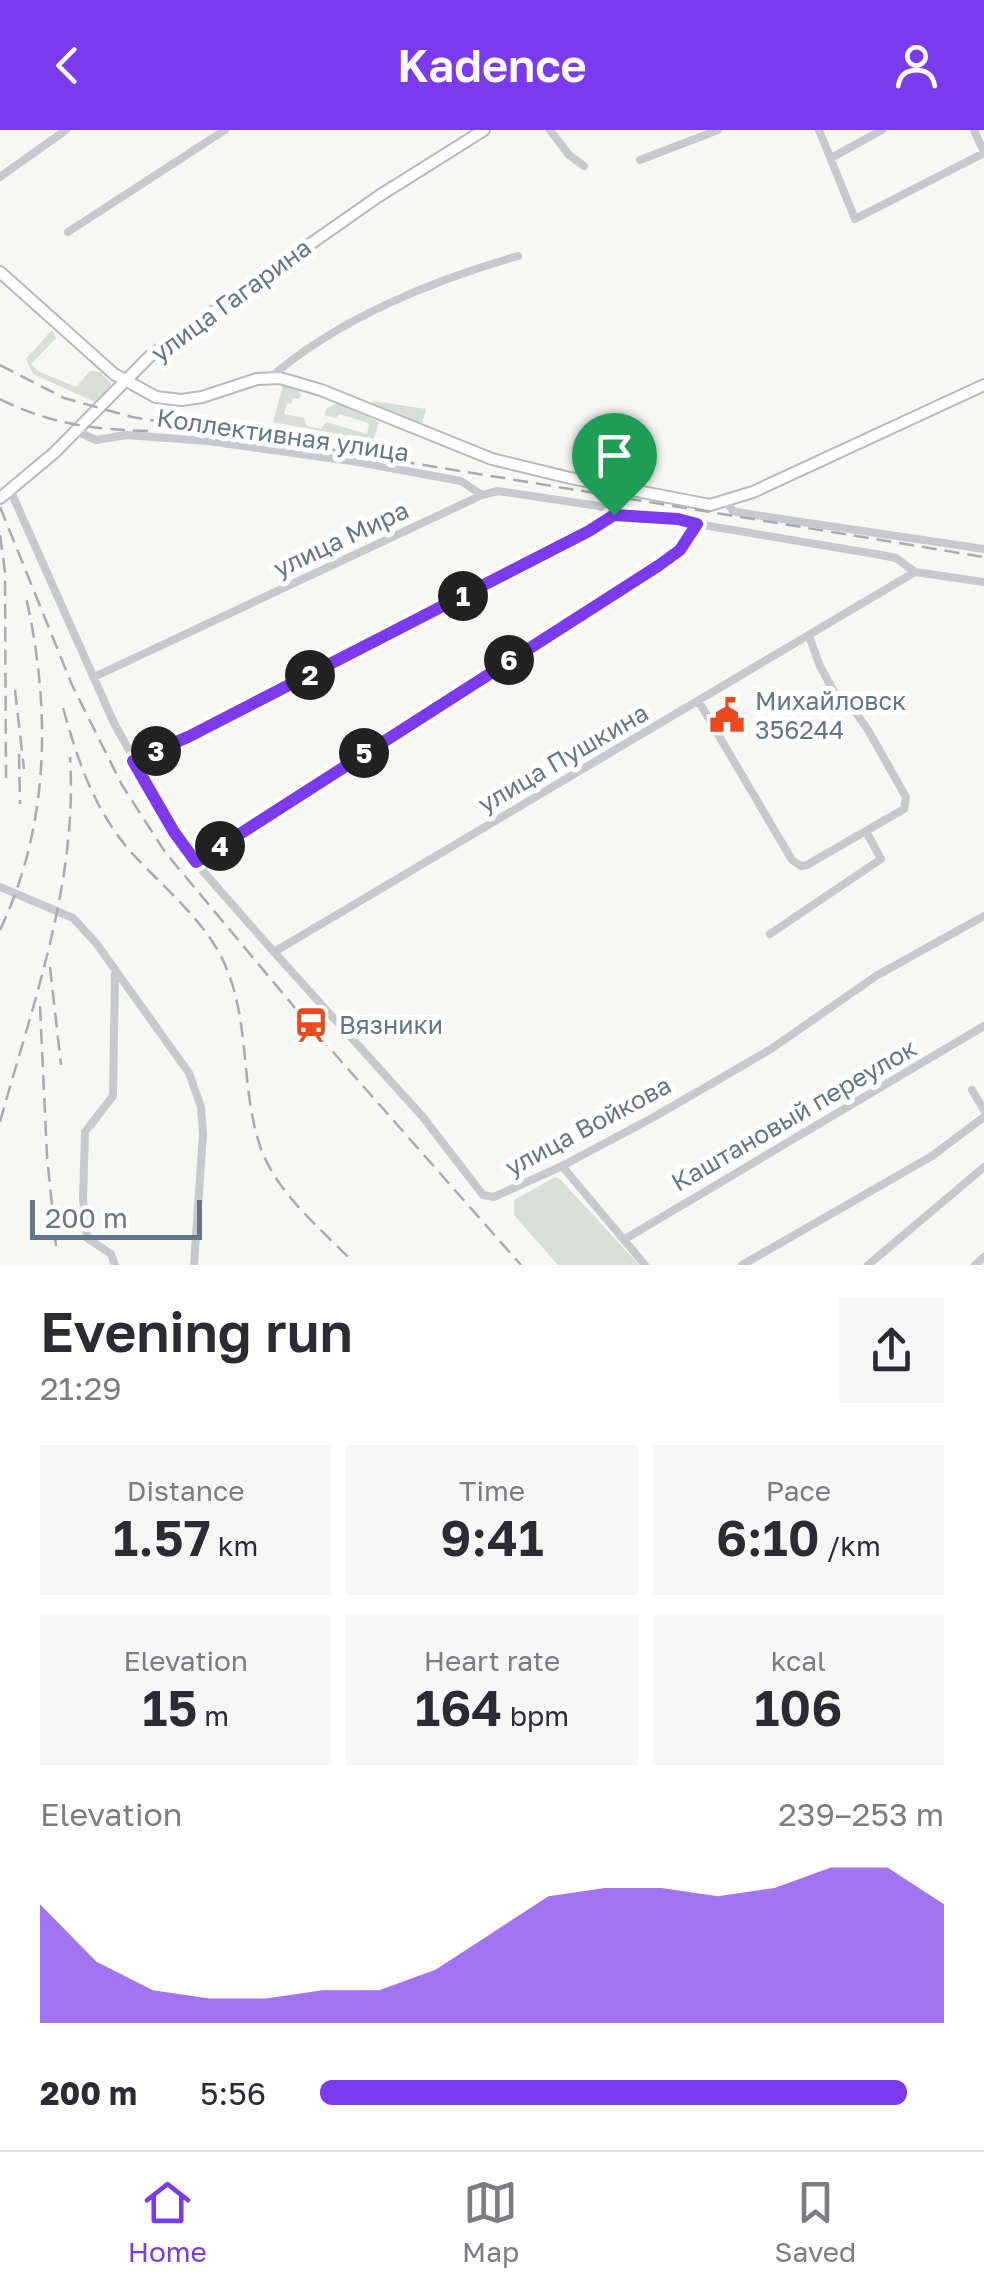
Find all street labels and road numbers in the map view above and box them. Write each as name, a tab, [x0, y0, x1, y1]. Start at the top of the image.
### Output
street label: улица Гагарина	[145, 231, 317, 368]
street label: Коллективная улица	[155, 401, 411, 468]
street label: улица Мира	[268, 494, 413, 583]
street label: улица Пушкина	[472, 696, 653, 819]
street label: Каштановый переулок	[666, 1032, 922, 1197]
street label: улица Войкова	[499, 1069, 676, 1182]

